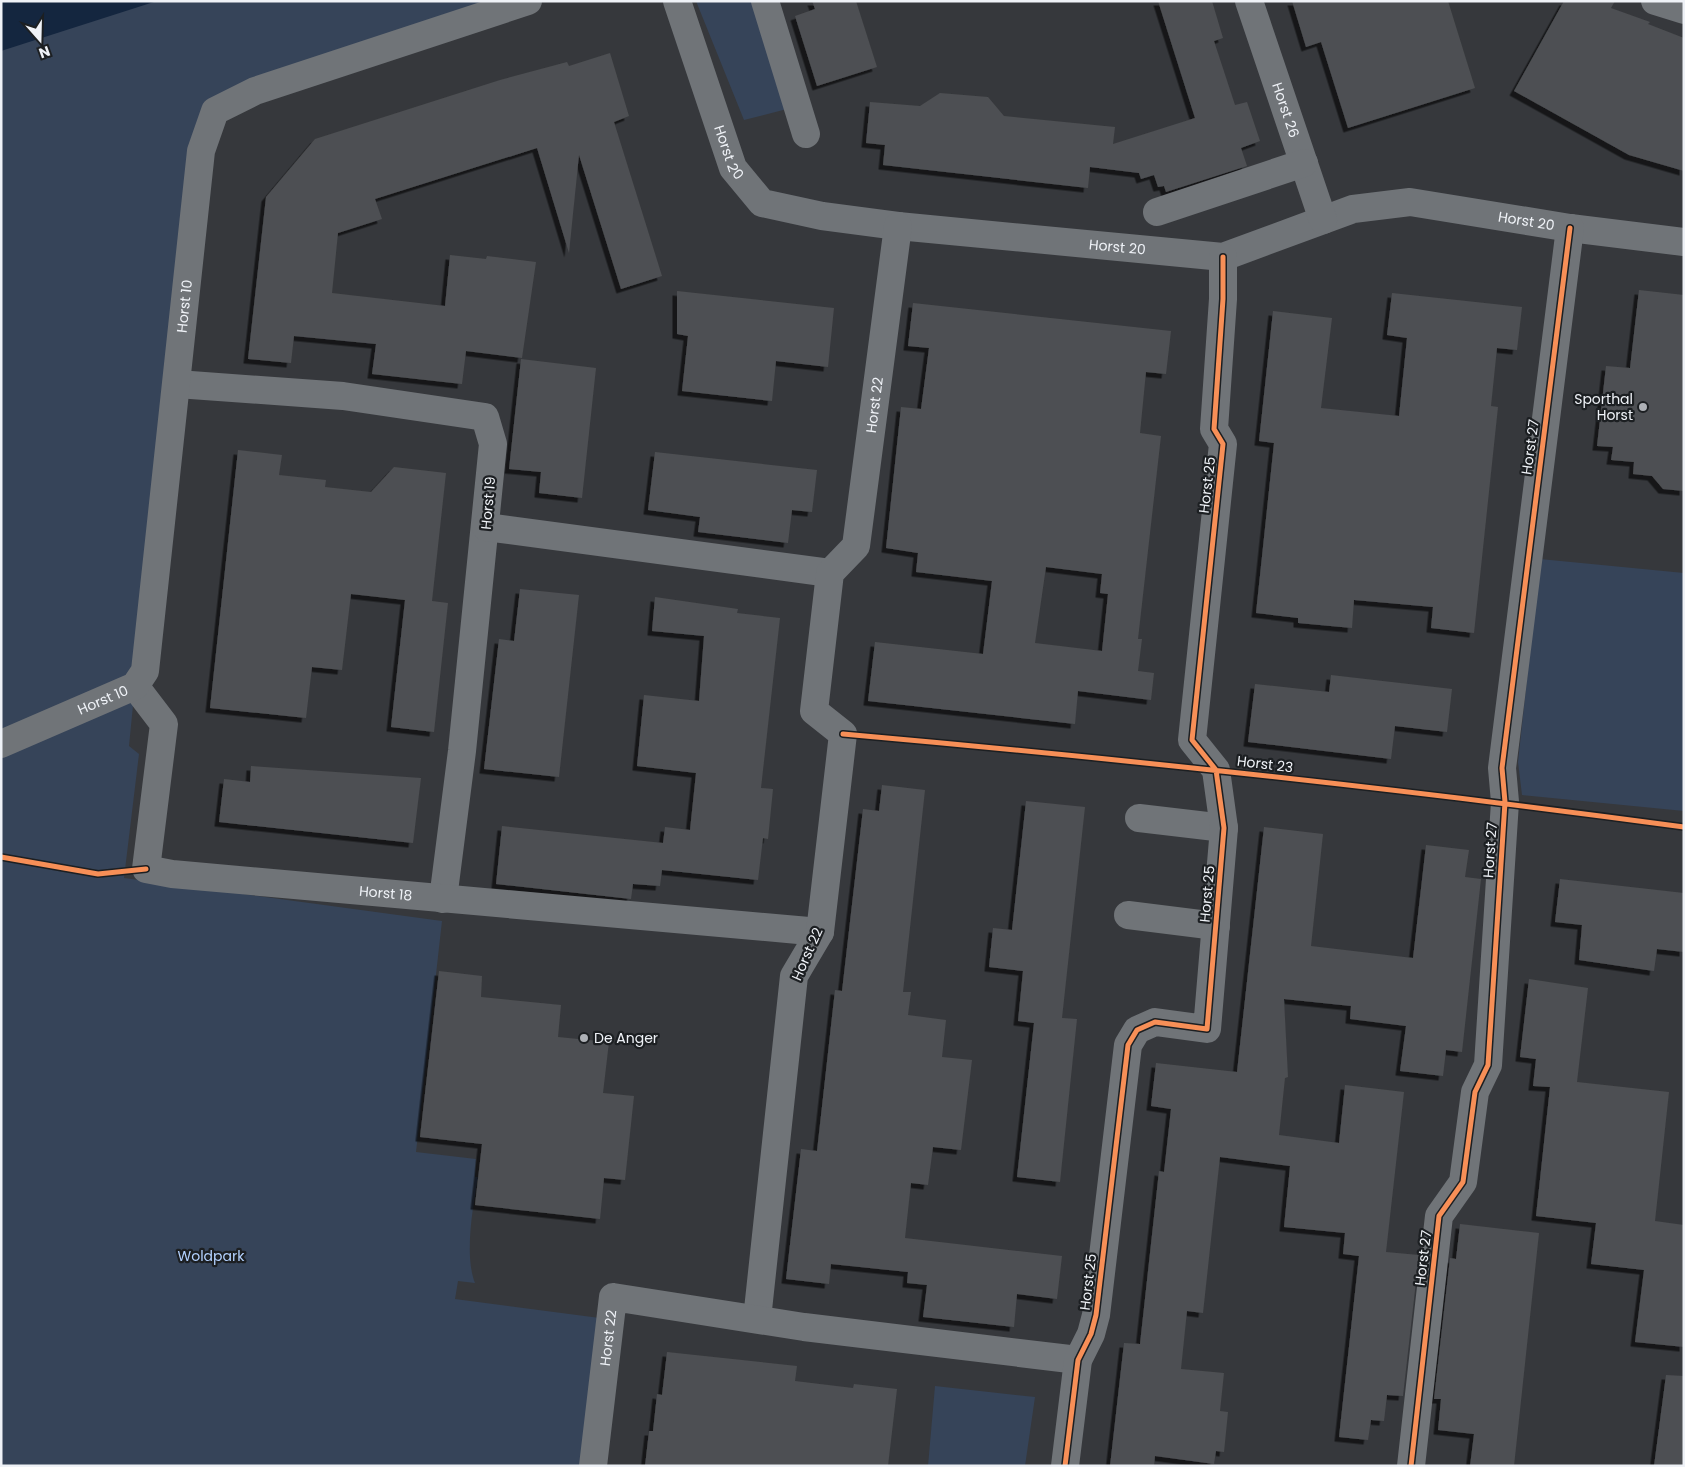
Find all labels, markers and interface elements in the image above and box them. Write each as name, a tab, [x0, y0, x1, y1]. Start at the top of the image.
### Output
north arrow	[15, 15, 65, 65]
text: N	[36, 41, 53, 63]
street label: Horst 26	[1267, 80, 1304, 140]
street label: Horst 20	[709, 123, 749, 184]
street label: Horst 20	[1497, 206, 1556, 235]
street label: Horst 20	[1088, 234, 1147, 260]
street label: Horst 10	[171, 279, 197, 334]
street label: Horst 22	[861, 376, 888, 434]
place label: Sporthal Horst	[1574, 389, 1633, 425]
marker: Sporthal Horst	[1637, 401, 1649, 413]
street label: Horst 27	[1516, 418, 1544, 476]
street label: Horst 25	[1194, 456, 1220, 514]
street label: Horst 19	[476, 476, 500, 530]
street label: Horst 10	[74, 680, 131, 720]
street label: Horst 23	[1236, 751, 1294, 777]
street label: Horst 27	[1478, 821, 1502, 878]
street label: Horst 25	[1195, 865, 1219, 923]
street label: Horst 18	[358, 881, 413, 905]
street label: Horst 22	[786, 924, 828, 984]
place label: De Anger	[594, 1028, 658, 1048]
marker: De Anger	[578, 1032, 590, 1044]
street label: Horst 27	[1410, 1229, 1436, 1287]
park label: Woldpark	[178, 1246, 245, 1266]
street label: Horst 25	[1075, 1253, 1101, 1311]
street label: Horst 22	[595, 1309, 621, 1367]

